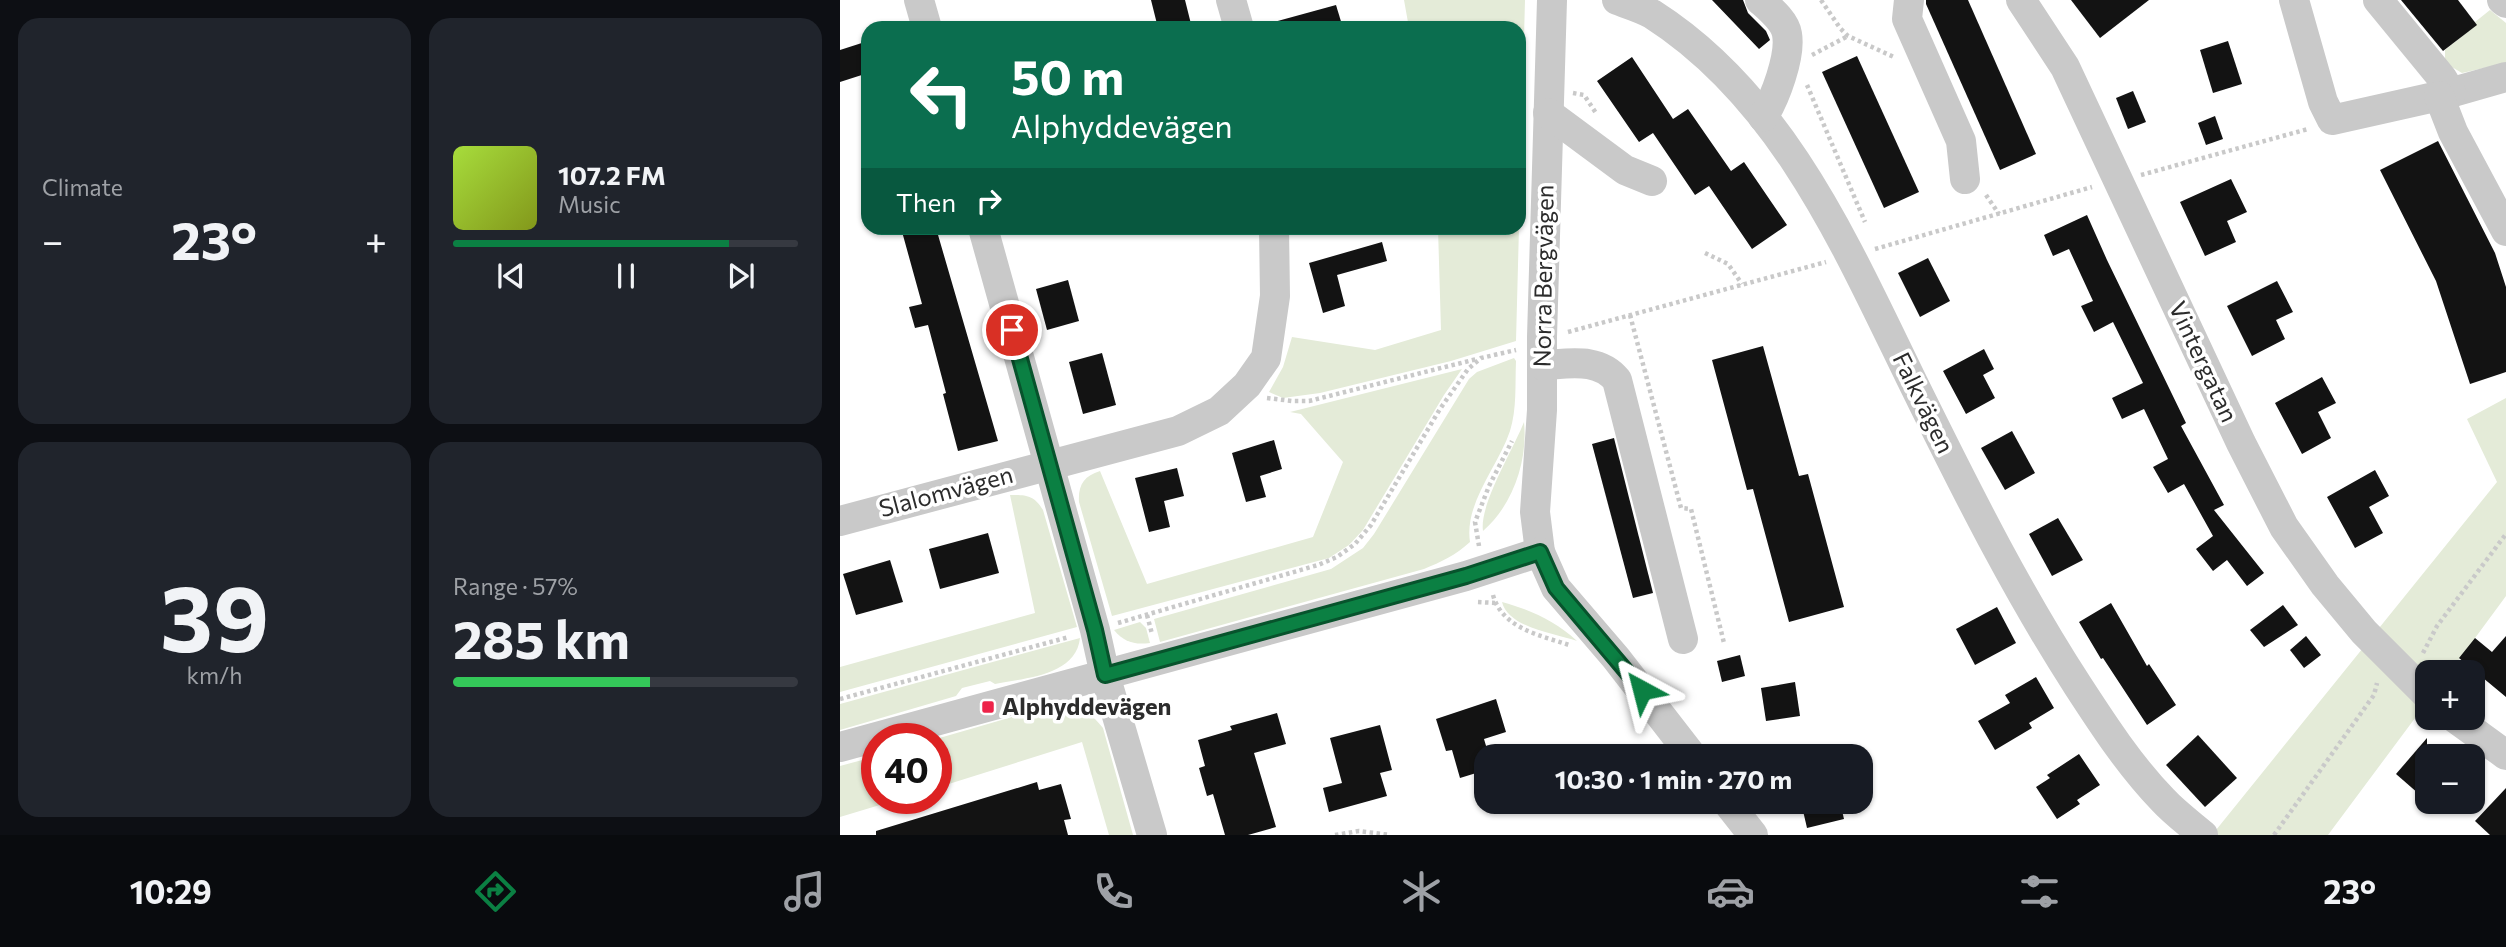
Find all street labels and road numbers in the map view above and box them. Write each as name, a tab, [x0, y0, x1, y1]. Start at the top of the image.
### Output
street label: Norra Bergvägen	[1526, 184, 1559, 368]
street label: Vintergatan	[2164, 296, 2245, 426]
street label: Falkvägen	[1888, 347, 1961, 458]
street label: Slalomvägen	[875, 459, 1016, 522]

